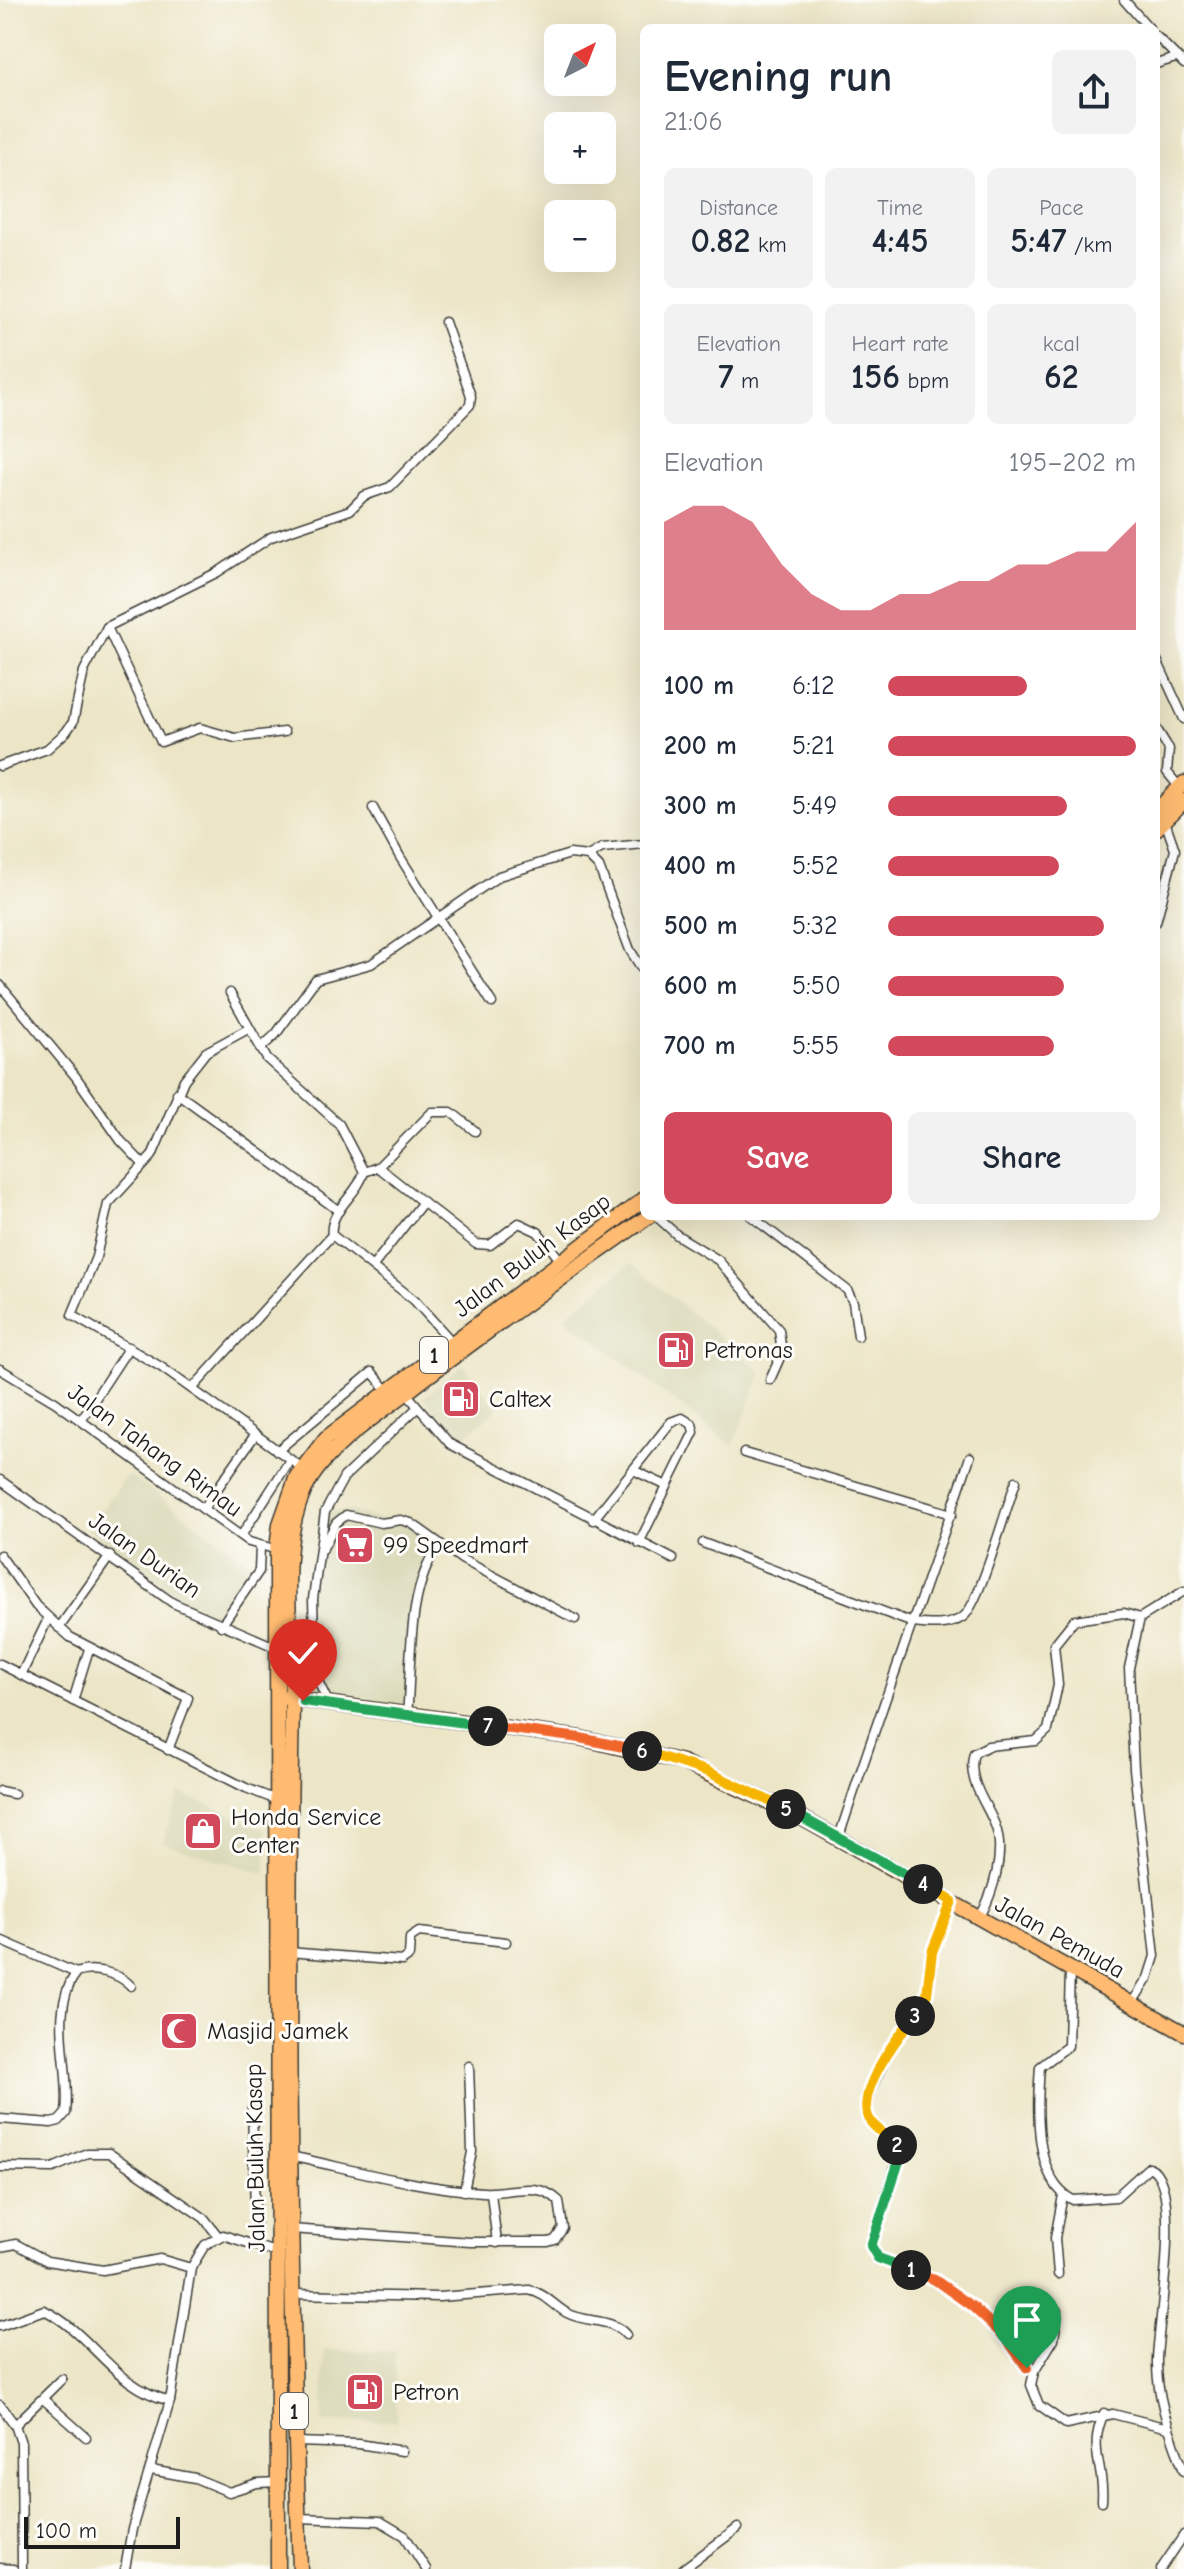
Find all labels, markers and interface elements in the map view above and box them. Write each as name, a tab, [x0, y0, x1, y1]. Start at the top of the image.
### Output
north arrow	[544, 24, 616, 96]
map controls	[544, 24, 616, 272]
button: share	[1052, 50, 1136, 134]
text: Evening run	[664, 51, 892, 102]
text: 21:06	[664, 107, 723, 137]
button: +	[544, 112, 616, 184]
text: Distance	[699, 195, 778, 221]
text: Time	[877, 195, 923, 221]
text: Pace	[1039, 195, 1084, 221]
button: −	[544, 200, 616, 272]
text: 0.82	[691, 221, 751, 261]
text: 4:45	[872, 221, 928, 261]
text: 5:47	[1010, 221, 1067, 261]
text: km	[751, 232, 787, 258]
text: /km	[1067, 232, 1112, 258]
text: Elevation	[697, 331, 781, 357]
text: Heart rate	[851, 331, 948, 357]
text: kcal	[1043, 331, 1080, 357]
text: 7	[718, 357, 734, 397]
text: 156	[851, 357, 900, 397]
text: 62	[1044, 357, 1079, 397]
text: m	[734, 368, 759, 394]
text: bpm	[900, 368, 949, 394]
text: Elevation	[664, 448, 764, 478]
text: 195–202 m	[1009, 448, 1136, 478]
text: 100 m	[664, 671, 734, 701]
text: 6:12	[792, 671, 835, 701]
text: 200 m	[664, 731, 737, 761]
text: 5:21	[792, 731, 835, 761]
text: 300 m	[664, 791, 737, 821]
text: 5:49	[792, 791, 837, 821]
text: 400 m	[664, 851, 736, 881]
text: 5:52	[792, 851, 839, 881]
text: 500 m	[664, 911, 738, 941]
text: 5:32	[792, 911, 838, 941]
text: 600 m	[664, 971, 737, 1001]
text: 5:50	[792, 971, 841, 1001]
text: 700 m	[664, 1031, 735, 1061]
text: 5:55	[792, 1031, 839, 1061]
button: Save	[664, 1112, 892, 1204]
button: Share	[908, 1112, 1136, 1204]
street label: Jalan Buluh Kasap	[448, 1187, 616, 1323]
fuel station icon: Petronas	[655, 1329, 697, 1371]
place label: Petronas	[704, 1336, 793, 1364]
road number: 1	[420, 1337, 448, 1373]
street label: Jalan Tahang Rimau	[62, 1377, 248, 1523]
fuel station icon: Caltex	[440, 1378, 482, 1420]
place label: Caltex	[489, 1385, 552, 1413]
street label: Jalan Durian	[84, 1506, 206, 1604]
supermarket icon: 99 Speedmart	[334, 1524, 376, 1566]
place label: 99 Speedmart	[383, 1531, 529, 1559]
pin	[269, 1619, 337, 1701]
icon: check	[281, 1631, 325, 1675]
pin: 7	[468, 1706, 508, 1746]
text: 7	[483, 1713, 493, 1739]
pin: 6	[622, 1731, 662, 1771]
text: 6	[636, 1738, 648, 1764]
pin: 5	[766, 1789, 806, 1829]
text: 5	[780, 1796, 792, 1822]
place label: Honda Service Center	[231, 1803, 381, 1859]
shop icon: Honda Service Center	[182, 1810, 224, 1852]
pin: 4	[903, 1864, 943, 1904]
text: 4	[918, 1871, 928, 1897]
street label: Jalan Pemuda	[990, 1890, 1130, 1984]
pin: 3	[895, 1996, 935, 2036]
text: 3	[910, 2003, 920, 2029]
mosque icon: Masjid Jamek	[158, 2010, 200, 2052]
place label: Masjid Jamek	[207, 2017, 349, 2045]
street label: Jalan Buluh Kasap	[239, 2063, 271, 2253]
pin: 2	[877, 2125, 917, 2165]
text: 2	[892, 2132, 902, 2158]
pin: 1	[891, 2250, 931, 2290]
text: 1	[907, 2257, 915, 2283]
pin	[993, 2286, 1061, 2368]
icon: arrive	[1005, 2298, 1049, 2342]
fuel station icon: Petron	[344, 2371, 386, 2413]
place label: Petron	[393, 2378, 459, 2406]
road number: 1	[280, 2393, 308, 2429]
scale bar	[24, 2513, 180, 2549]
text: 100 m	[36, 2518, 97, 2544]

